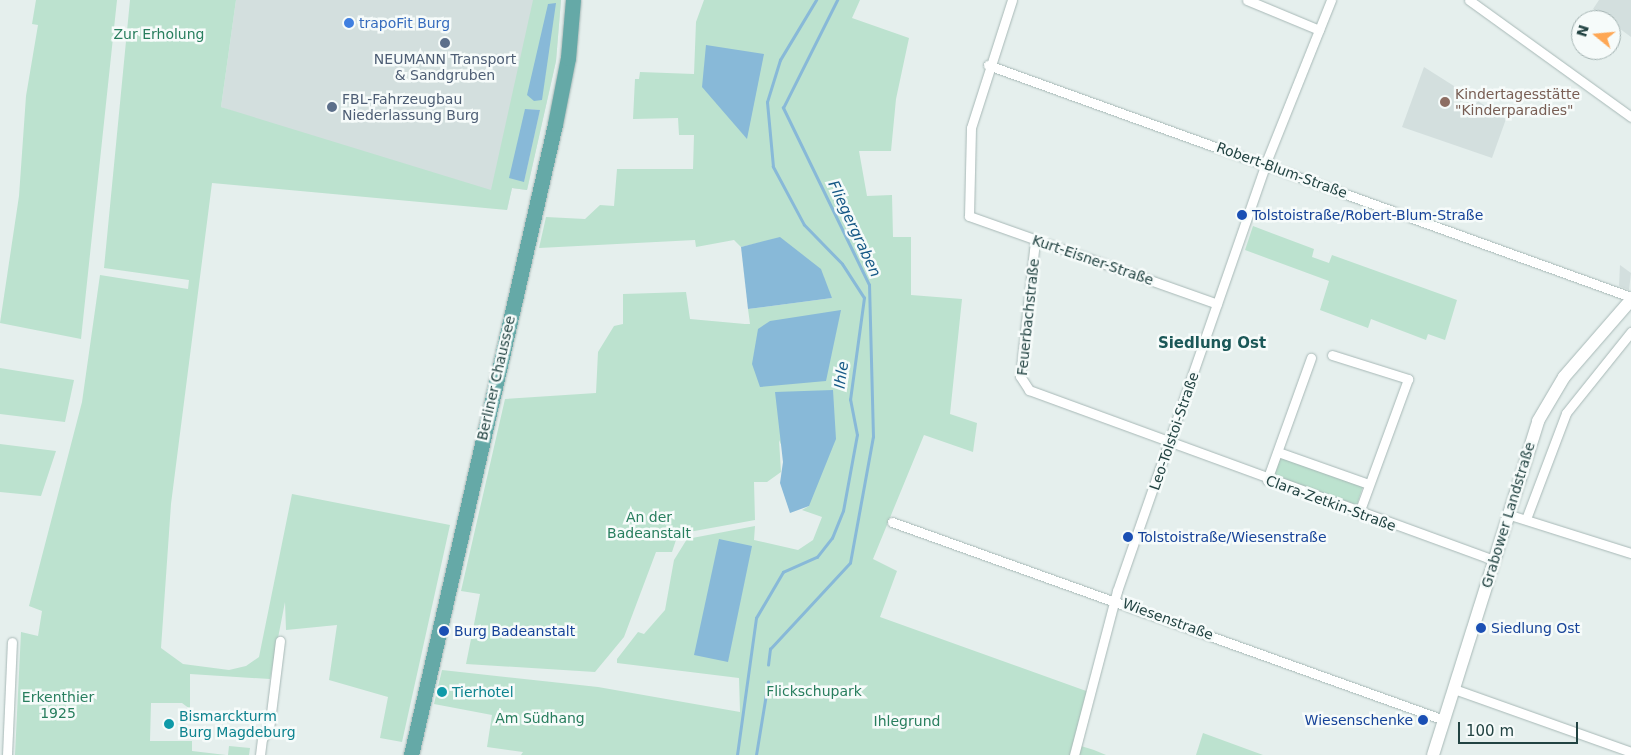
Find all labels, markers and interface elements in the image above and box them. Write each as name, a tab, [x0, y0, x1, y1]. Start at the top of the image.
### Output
north arrow	[1571, 10, 1621, 60]
place label: trapoFit Burg	[359, 15, 450, 31]
marker: trapoFit Burg	[343, 17, 355, 29]
text: N	[1573, 23, 1592, 39]
park label: Zur Erholung	[114, 26, 204, 42]
marker: NEUMANN Transport & Sandgruben	[439, 37, 451, 49]
place label: NEUMANN Transport & Sandgruben	[374, 51, 516, 84]
place label: Kindertagesstätte "Kinderparadies"	[1455, 86, 1580, 118]
place label: FBL-Fahrzeugbau Niederlassung Burg	[342, 91, 479, 124]
marker: Kindertagesstätte "Kinderparadies"	[1439, 96, 1451, 108]
marker: FBL-Fahrzeugbau Niederlassung Burg	[326, 101, 338, 113]
street label: Robert-Blum-Straße	[1214, 138, 1350, 202]
water label: Fliegergraben	[824, 178, 884, 280]
place label: Tolstoistraße/Robert-Blum-Straße	[1252, 207, 1483, 223]
marker: Tolstoistraße/Robert-Blum-Straße	[1236, 209, 1248, 221]
street label: Kurt-Eisner-Straße	[1030, 231, 1156, 289]
street label: Feuerbachstraße	[1013, 258, 1043, 376]
street label: Berliner Chaussee	[473, 314, 519, 442]
district label: Siedlung Ost	[1158, 335, 1266, 353]
water label: Ihle	[831, 360, 853, 390]
street label: Leo-Tolstoi-Straße	[1146, 370, 1202, 492]
street label: Grabower Landstraße	[1478, 440, 1538, 590]
street label: Clara-Zetkin-Straße	[1264, 472, 1398, 534]
park label: An der Badeanstalt	[607, 509, 691, 542]
place label: Tolstoistraße/Wiesenstraße	[1138, 529, 1327, 545]
marker: Tolstoistraße/Wiesenstraße	[1122, 531, 1134, 543]
street label: Wiesenstraße	[1120, 595, 1216, 643]
place label: Siedlung Ost	[1491, 620, 1580, 636]
marker: Siedlung Ost	[1475, 622, 1487, 634]
place label: Burg Badeanstalt	[454, 623, 575, 639]
marker: Burg Badeanstalt	[438, 625, 450, 637]
park label: Flickschupark	[766, 683, 862, 699]
place label: Tierhotel	[452, 684, 514, 700]
marker: Tierhotel	[436, 686, 448, 698]
park label: Erkenthier 1925	[22, 689, 94, 722]
place label: Bismarckturm Burg Magdeburg	[179, 708, 296, 740]
park label: Am Südhang	[495, 710, 585, 726]
place label: Wiesenschenke	[1305, 712, 1413, 728]
scale bar	[1461, 712, 1581, 744]
park label: Ihlegrund	[874, 713, 940, 729]
marker: Wiesenschenke	[1417, 714, 1429, 726]
marker: Bismarckturm Burg Magdeburg	[163, 718, 175, 730]
text: 100 m	[1466, 722, 1514, 740]

